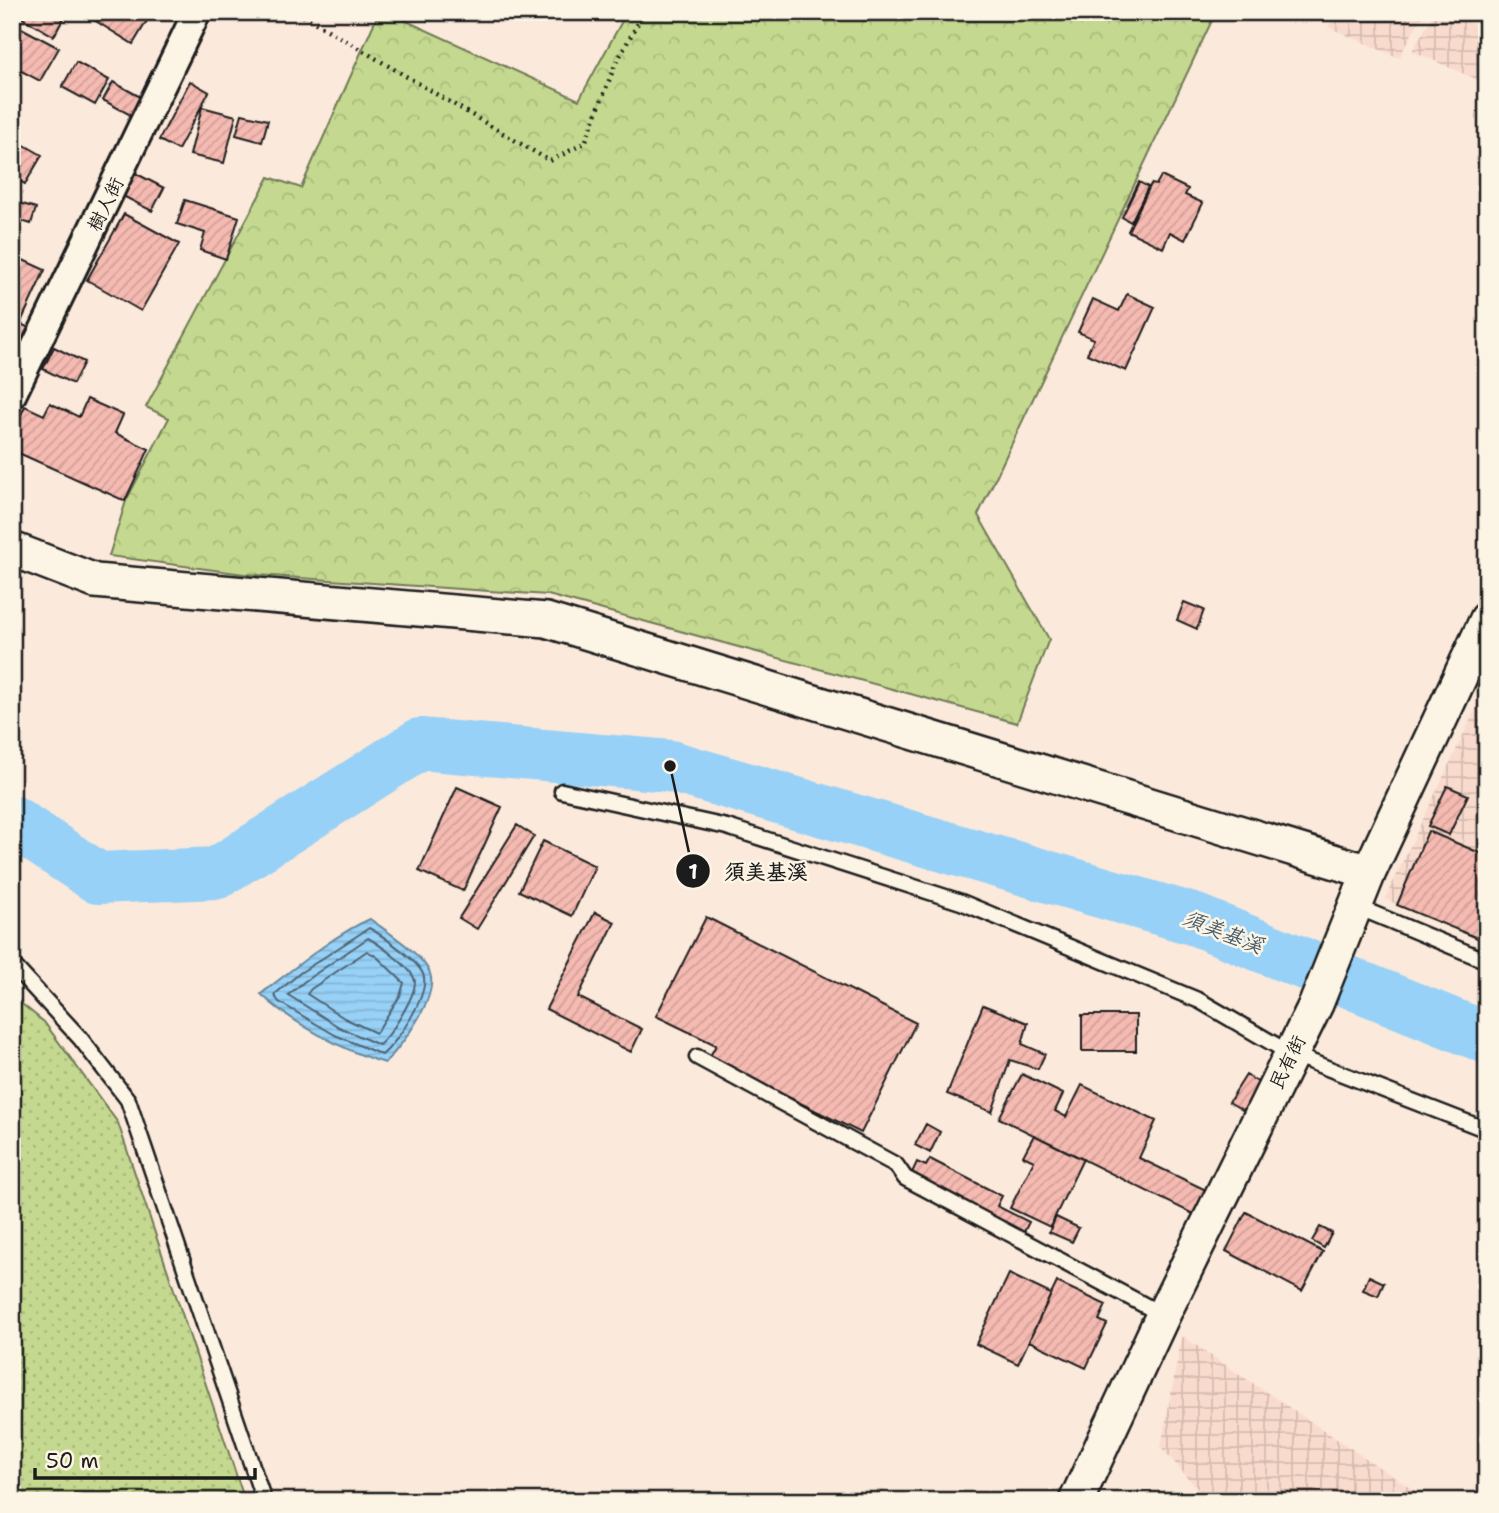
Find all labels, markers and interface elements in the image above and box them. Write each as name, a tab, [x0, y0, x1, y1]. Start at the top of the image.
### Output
street label: 樹人街	[82, 173, 129, 235]
callout: 須美基溪	[675, 850, 822, 892]
text: 1	[688, 858, 698, 886]
text: 須美基溪	[724, 858, 808, 886]
water label: 須美基溪	[1179, 904, 1268, 960]
street label: 民有街	[1264, 1031, 1311, 1093]
scale bar	[35, 1436, 256, 1480]
text: 50 m	[46, 1447, 99, 1475]

